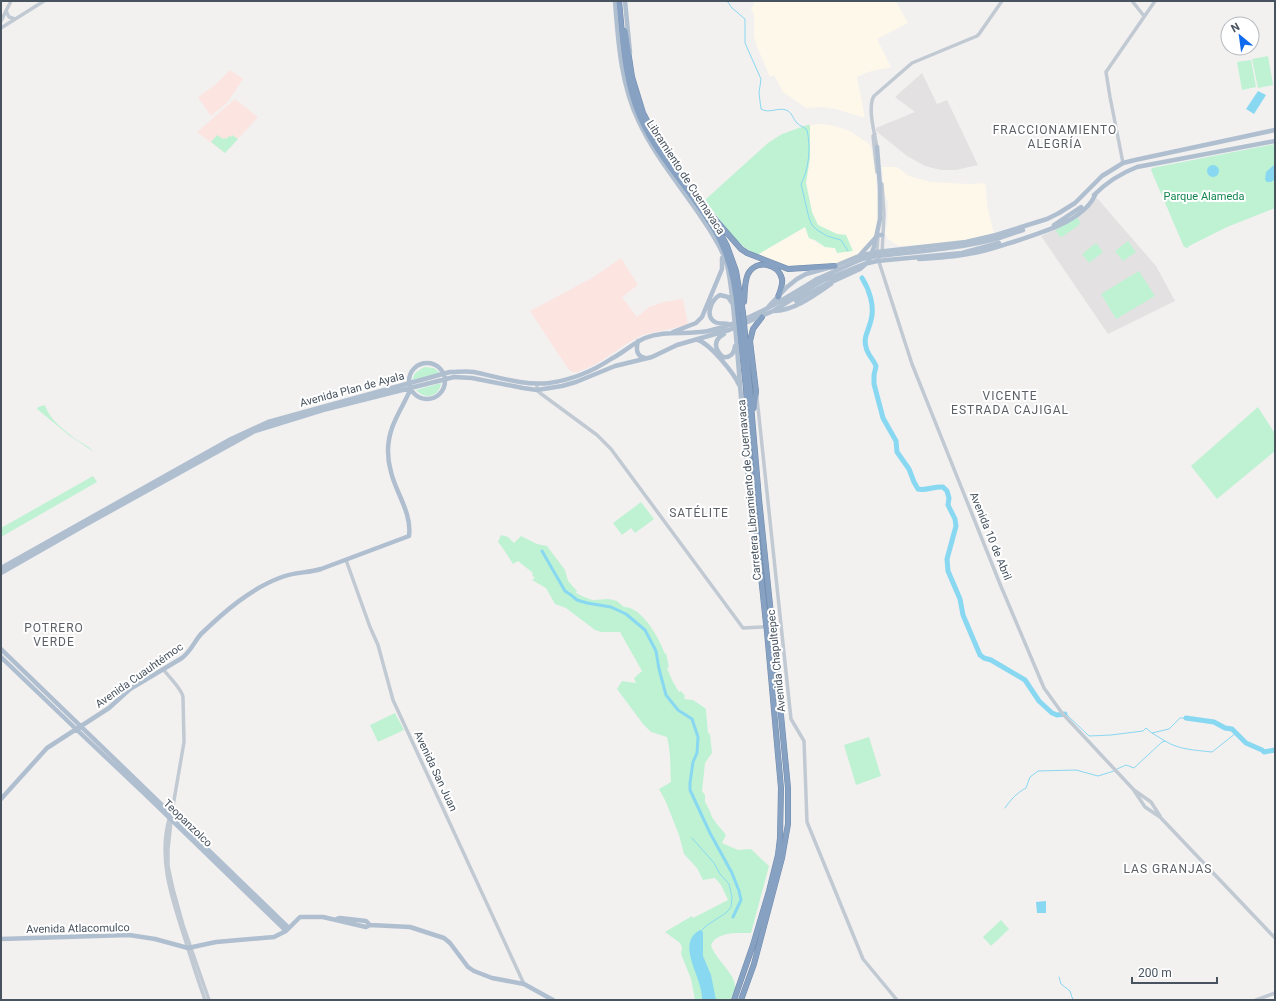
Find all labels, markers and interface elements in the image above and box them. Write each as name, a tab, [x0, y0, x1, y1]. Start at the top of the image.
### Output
north arrow	[1220, 16, 1260, 56]
text: N	[1229, 20, 1242, 35]
street label: Libramiento de Cuernavaca	[644, 118, 727, 237]
district label: FRACCIONAMIENTO ALEGRÍA	[993, 123, 1117, 151]
park label: Parque Alameda	[1164, 190, 1244, 203]
street label: Avenida Plan de Ayala	[299, 369, 406, 410]
district label: VICENTE ESTRADA CAJIGAL	[951, 389, 1069, 417]
street label: Carretera Libramiento de Cuernavaca	[735, 399, 764, 581]
street label: Avenida 10 de Abril	[967, 490, 1014, 582]
district label: SATÉLITE	[669, 505, 729, 520]
street label: Avenida Chapultepec	[765, 609, 788, 713]
district label: POTRERO VERDE	[24, 621, 84, 649]
street label: Avenida Cuauhtémoc	[93, 640, 186, 711]
street label: Avenida San Juan	[411, 729, 460, 813]
street label: Teopanzolco	[161, 797, 215, 850]
district label: LAS GRANJAS	[1124, 862, 1212, 876]
street label: Avenida Atlacomulco	[26, 921, 130, 936]
scale bar	[1132, 959, 1217, 985]
text: 200 m	[1138, 966, 1172, 980]

